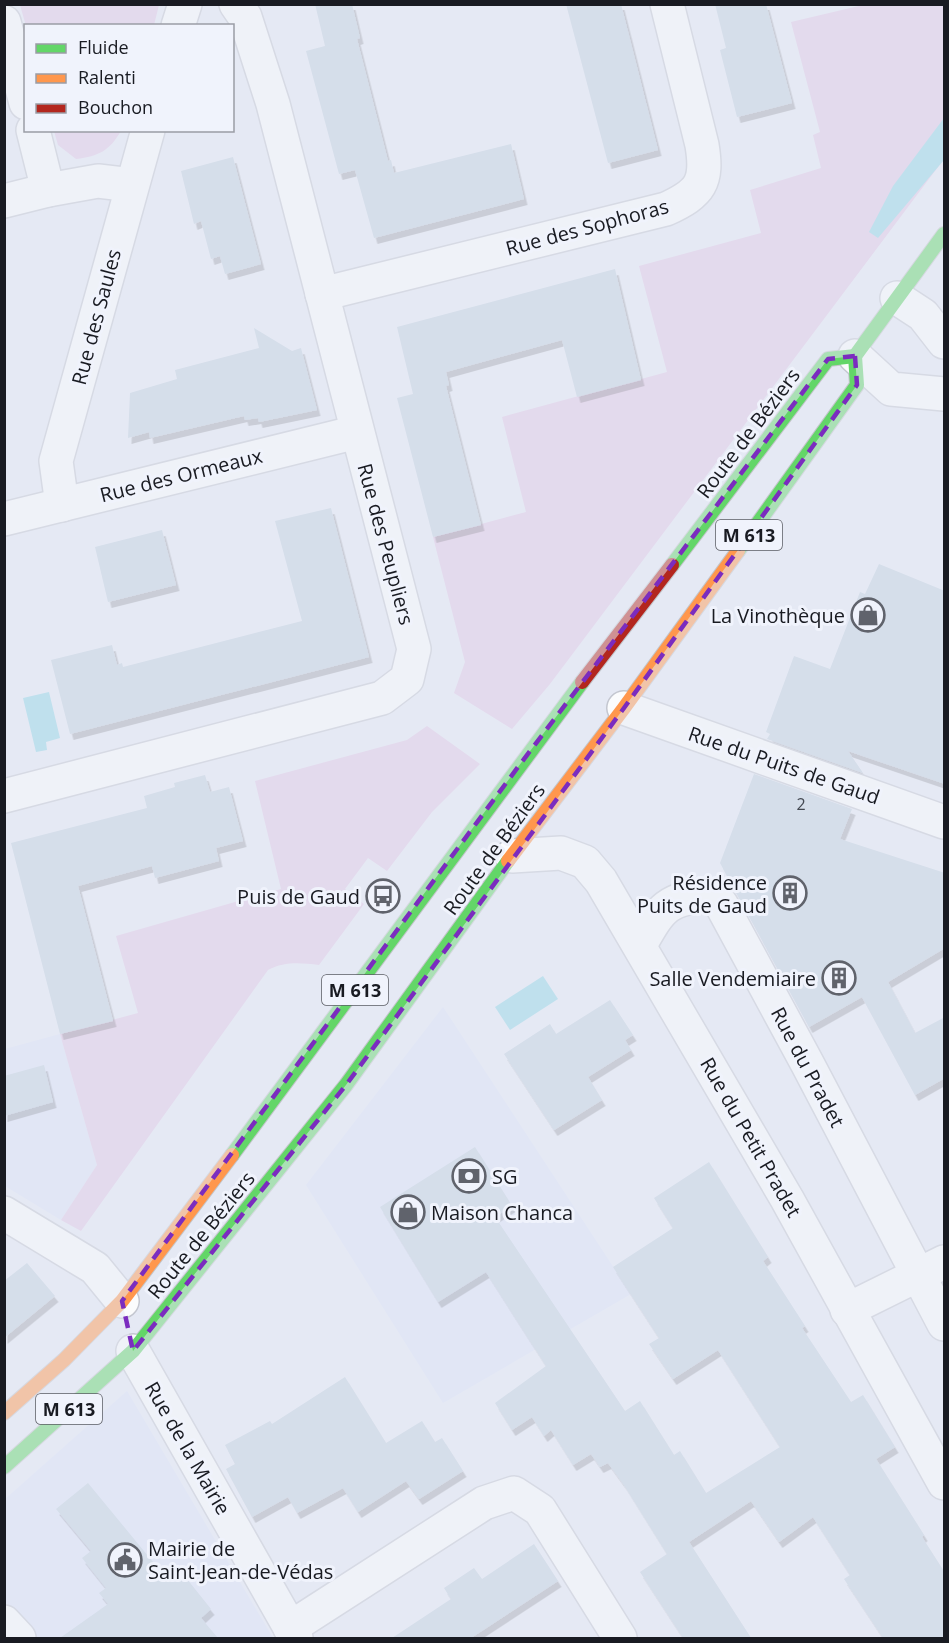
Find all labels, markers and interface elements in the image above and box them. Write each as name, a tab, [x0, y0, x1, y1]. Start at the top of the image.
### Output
legend	[24, 24, 234, 132]
text: Fluide	[78, 35, 129, 59]
text: Ralenti	[78, 65, 136, 89]
text: Bouchon	[78, 95, 153, 119]
street label: Rue des Sophoras	[503, 192, 671, 262]
street label: Rue des Saules	[65, 246, 127, 388]
street label: Route de Béziers	[690, 362, 806, 504]
street label: Rue des Ormeaux	[97, 442, 266, 508]
street label: Rue des Peupliers	[351, 460, 421, 628]
road number: M 613	[716, 520, 782, 550]
shop icon: La Vinothèque	[850, 597, 886, 633]
place label: La Vinothèque	[711, 602, 845, 629]
street label: Rue du Puits de Gaud	[685, 720, 883, 810]
street label: Route de Béziers	[437, 778, 551, 920]
house number: 2	[796, 793, 806, 815]
place label: Résidence Puits de Gaud	[637, 869, 767, 919]
building icon: Résidence Puits de Gaud	[772, 875, 808, 911]
bus stop icon: Puis de Gaud	[365, 878, 401, 914]
place label: Puis de Gaud	[237, 883, 360, 910]
building icon: Salle Vendemiaire	[821, 960, 857, 996]
place label: Salle Vendemiaire	[649, 965, 816, 992]
road number: M 613	[322, 975, 388, 1005]
street label: Rue du Pradet	[765, 1002, 851, 1132]
street label: Rue du Petit Pradet	[694, 1052, 808, 1222]
bank icon: SG	[451, 1158, 487, 1194]
place label: SG	[492, 1163, 518, 1190]
street label: Route de Béziers	[141, 1166, 261, 1304]
shop icon: Maison Chanca	[390, 1194, 426, 1230]
place label: Maison Chanca	[431, 1199, 573, 1226]
street label: Rue de la Mairie	[139, 1376, 237, 1520]
road number: M 613	[36, 1394, 102, 1424]
place label: Mairie de Saint-Jean-de-Védas	[148, 1535, 333, 1585]
public building icon: Mairie de Saint-Jean-de-Védas	[107, 1542, 143, 1578]

